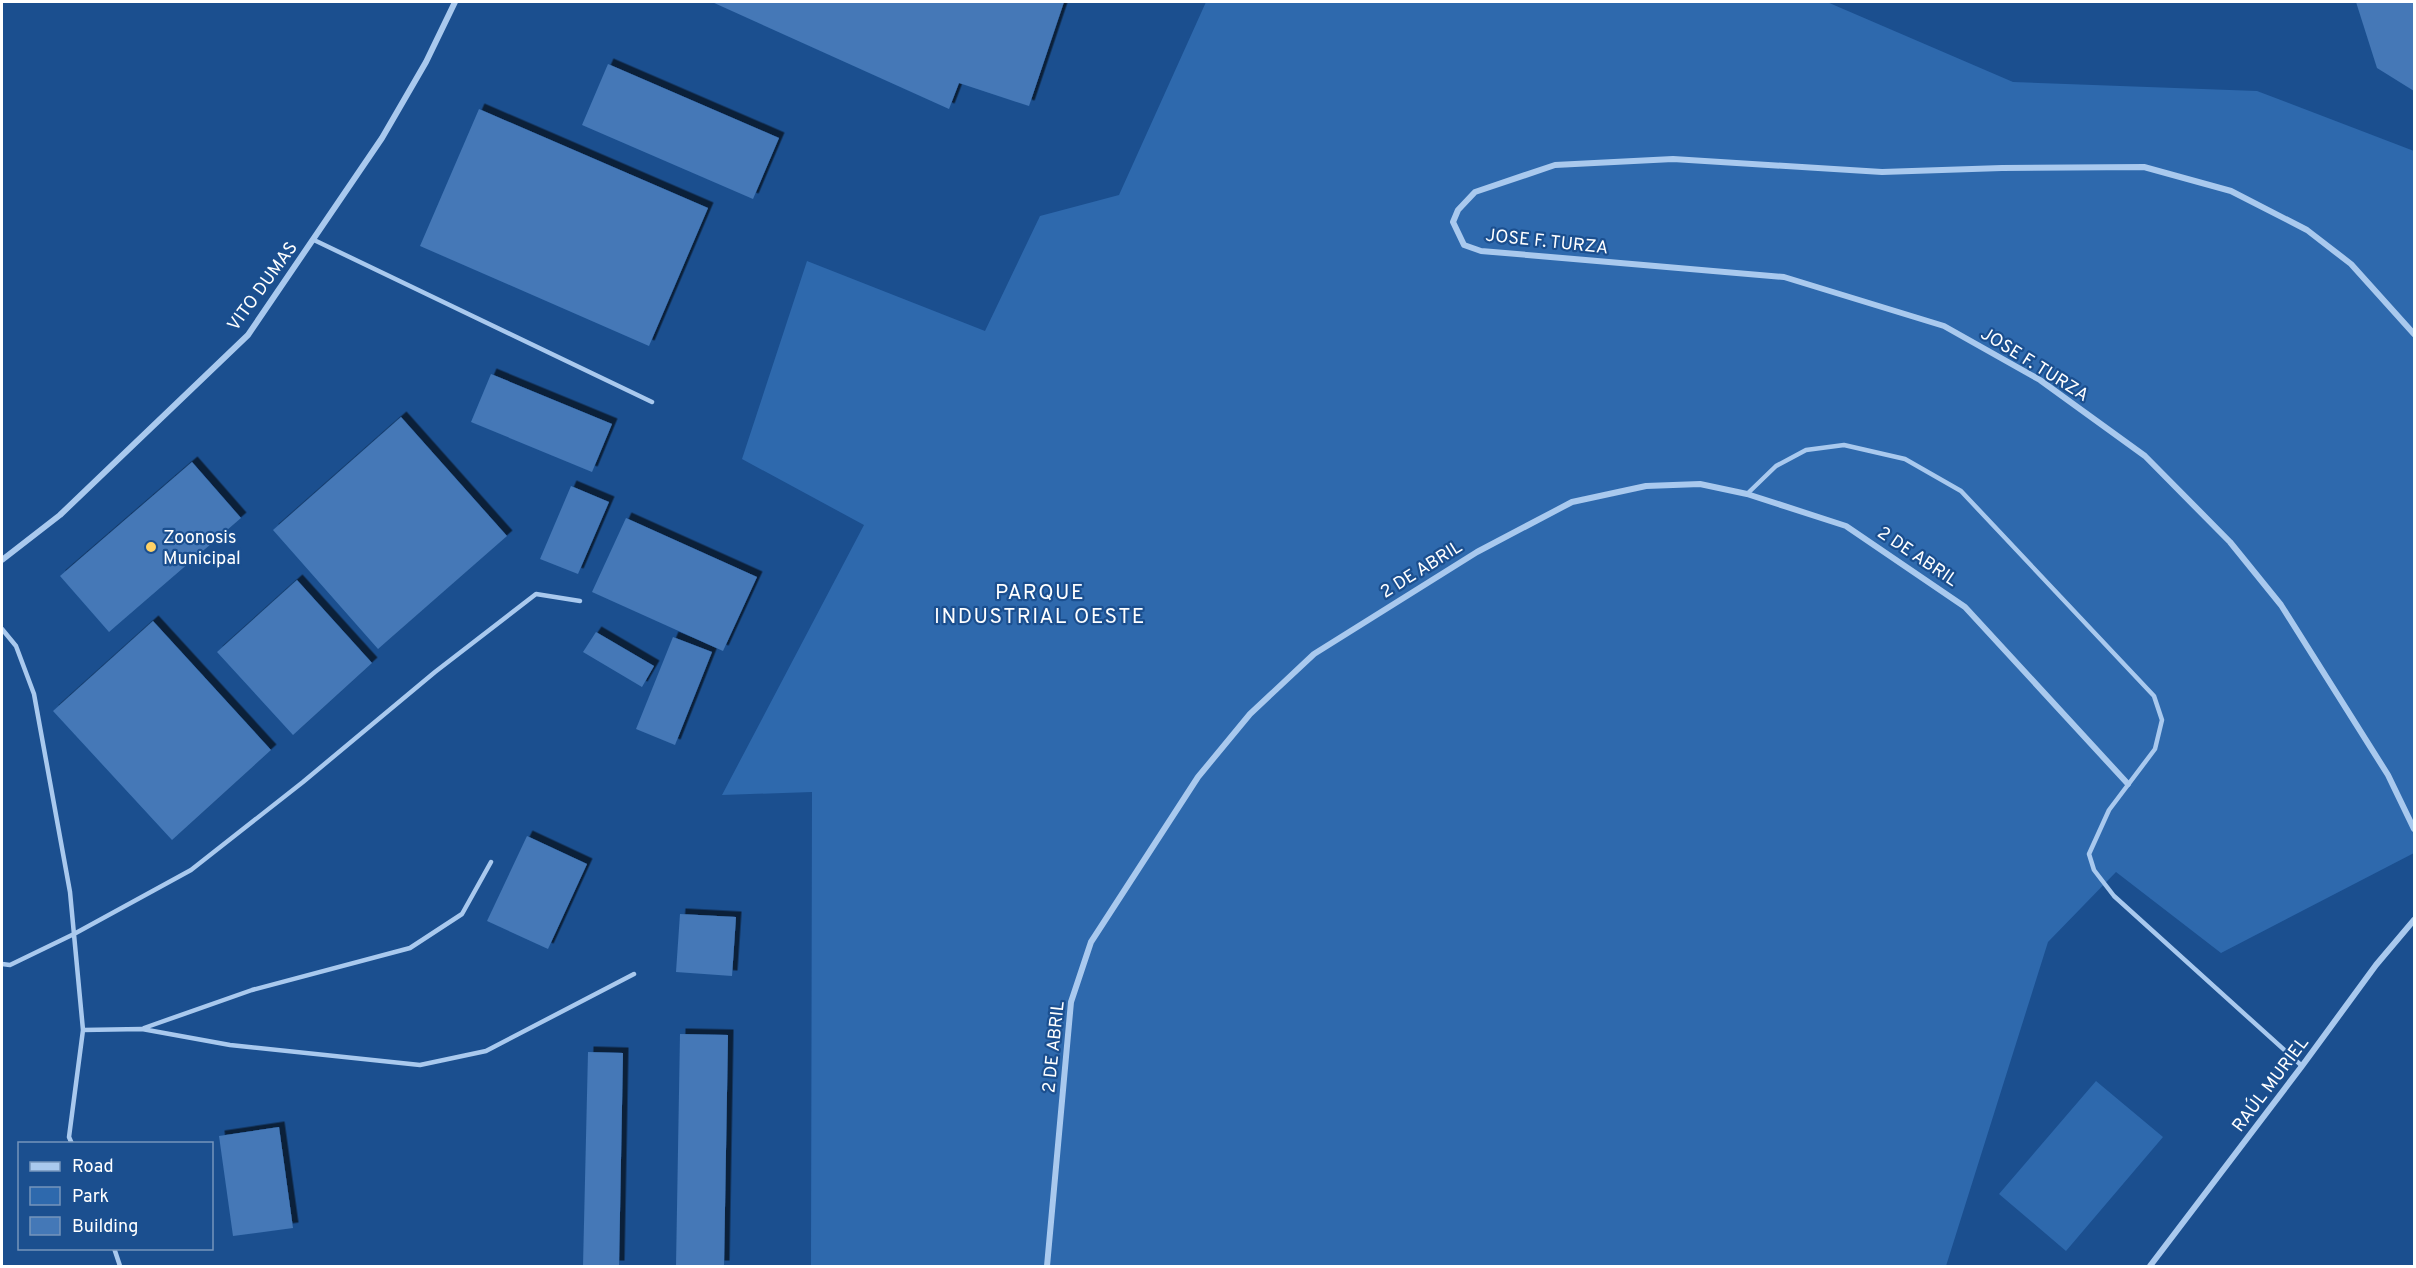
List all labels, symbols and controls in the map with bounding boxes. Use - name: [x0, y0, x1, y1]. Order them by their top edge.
- street label: JOSE F. TURZA: [1484, 225, 1609, 260]
- street label: VITO DUMAS: [223, 238, 303, 336]
- street label: JOSE F. TURZA: [1976, 323, 2093, 408]
- street label: 2 DE ABRIL: [1872, 522, 1962, 593]
- place label: Zoonosis Municipal: [163, 527, 241, 571]
- street label: 2 DE ABRIL: [1377, 536, 1467, 605]
- marker: Zoonosis Municipal: [144, 540, 158, 554]
- district label: PARQUE INDUSTRIAL OESTE: [934, 580, 1146, 631]
- street label: 2 DE ABRIL: [1038, 1000, 1071, 1094]
- street label: RAÚL MURIEL: [2226, 1031, 2315, 1137]
- legend: [18, 1142, 213, 1250]
- text: Road: [72, 1156, 114, 1179]
- text: Park: [72, 1186, 109, 1209]
- text: Building: [72, 1216, 138, 1239]

